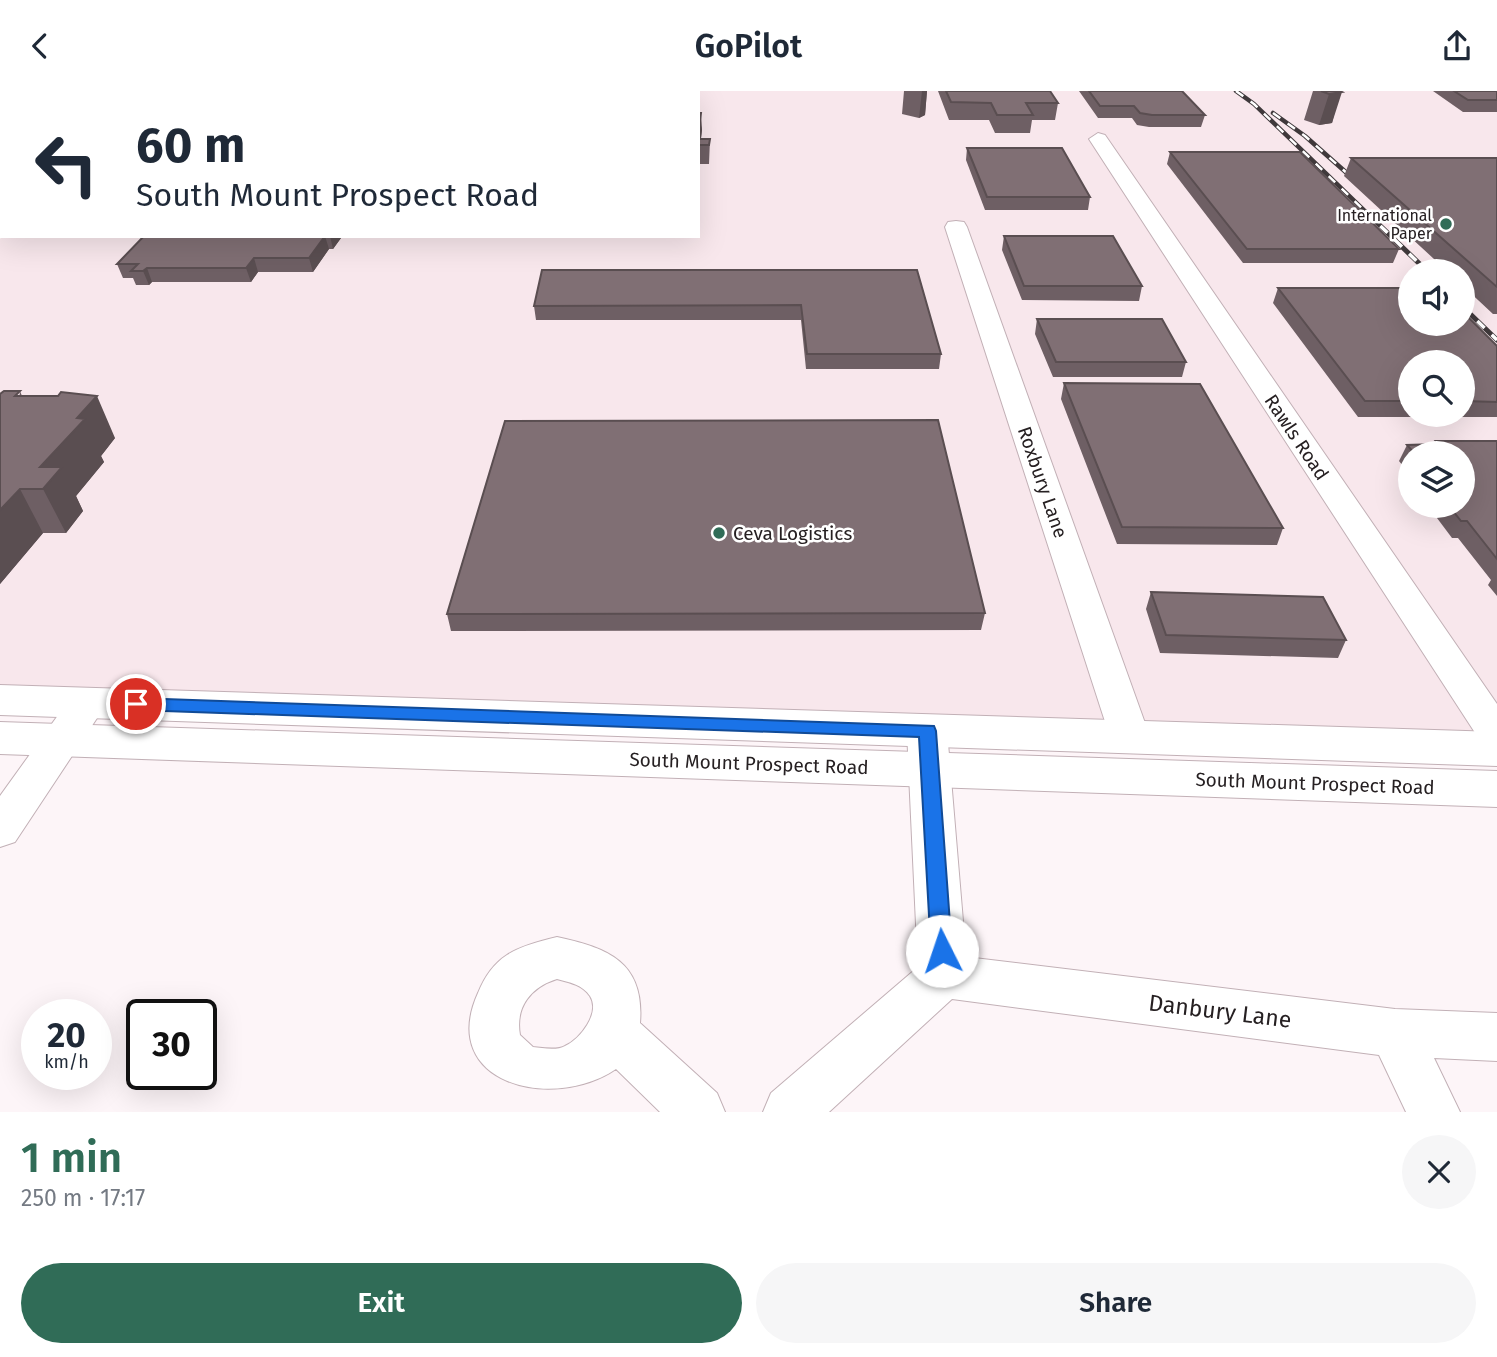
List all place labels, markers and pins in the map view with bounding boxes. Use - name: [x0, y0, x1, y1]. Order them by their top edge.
- place label: International Paper: [1337, 206, 1433, 243]
- marker: International Paper: [1438, 216, 1454, 232]
- place label: Ceva Logistics: [733, 522, 852, 545]
- marker: Ceva Logistics: [711, 525, 727, 541]
- pin: [106, 674, 166, 734]

